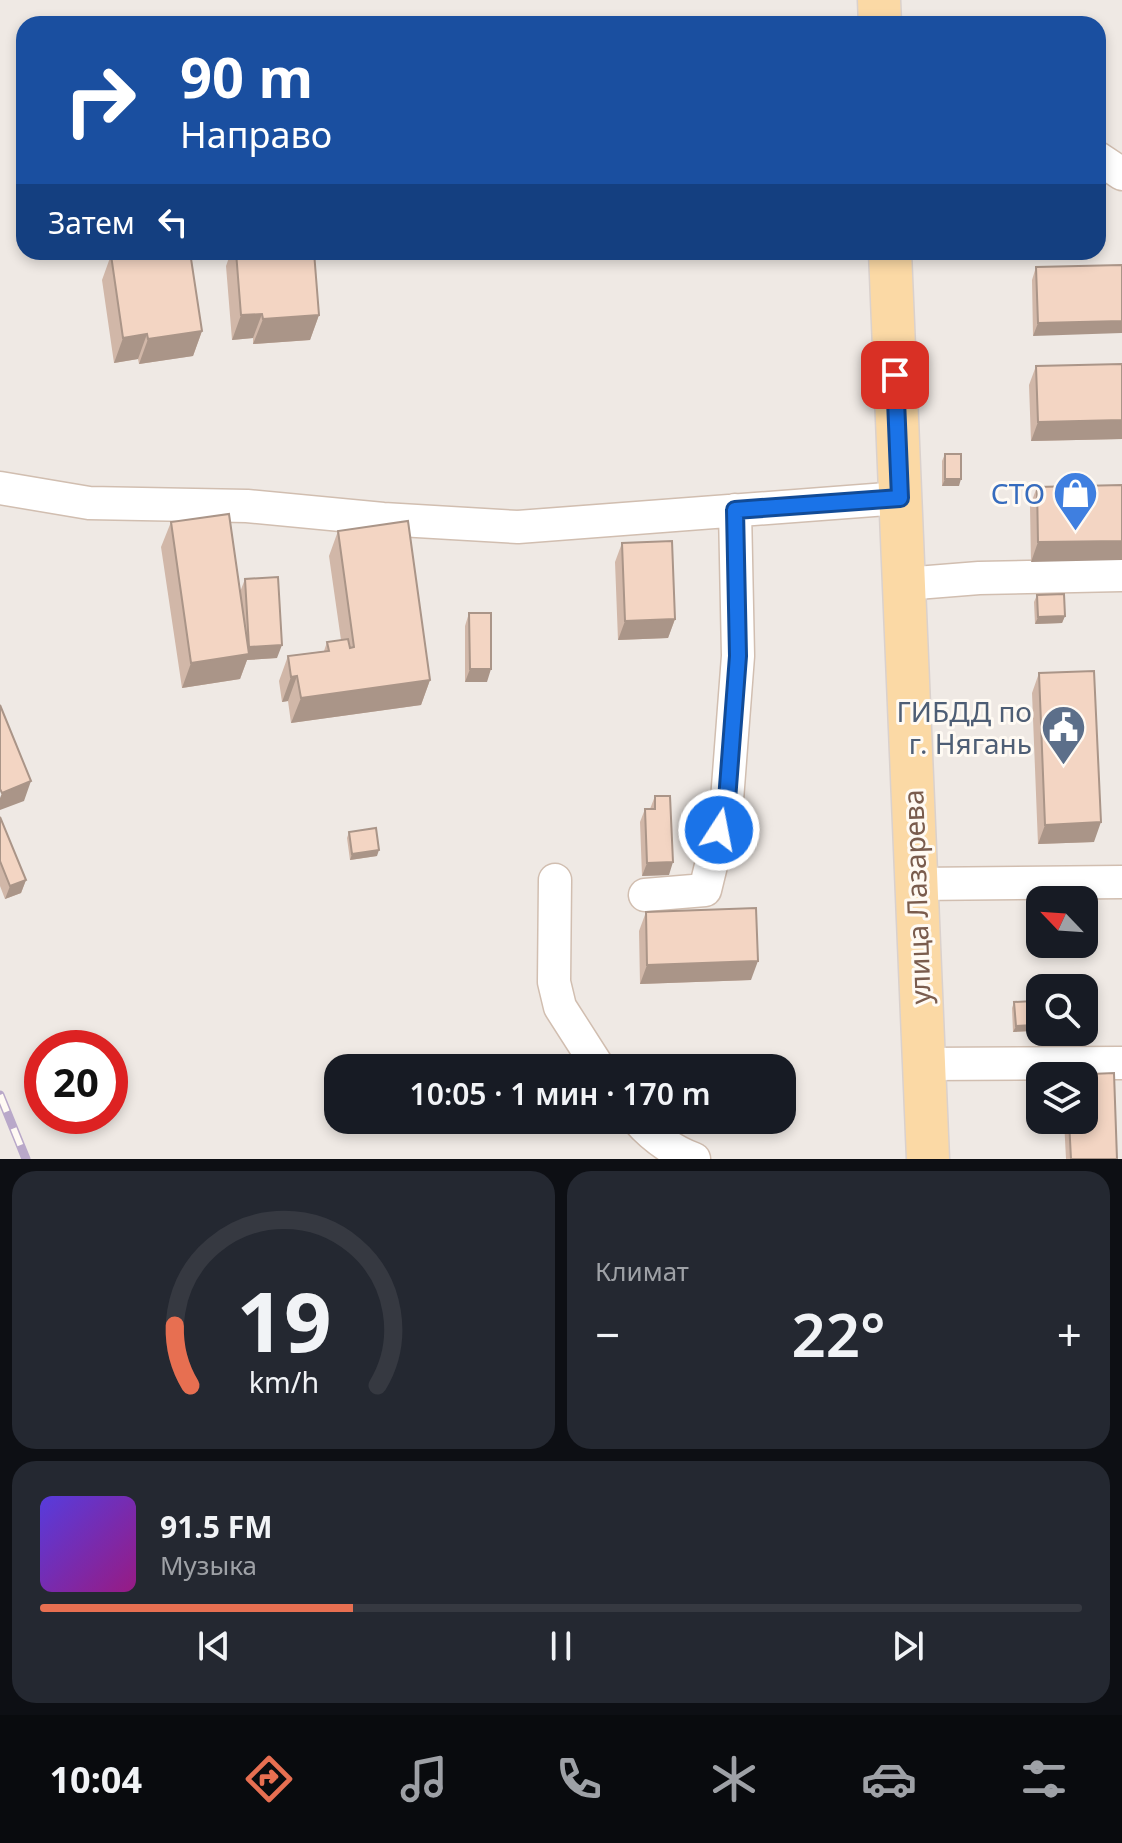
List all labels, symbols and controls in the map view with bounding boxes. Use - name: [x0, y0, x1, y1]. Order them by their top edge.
- text: 90 m: [180, 38, 313, 114]
- icon: right: [48, 48, 152, 152]
- text: Направо: [180, 110, 332, 159]
- icon: left: [151, 200, 195, 244]
- text: Затем: [48, 202, 135, 243]
- pin: [861, 341, 929, 409]
- icon: arrive: [873, 353, 917, 397]
- shop icon: СТО: [1052, 470, 1100, 533]
- place label: СТО: [991, 474, 1045, 512]
- place label: ГИБДД по г. Нягань: [897, 692, 1032, 762]
- public building icon: ГИБДД по г. Нягань: [1039, 704, 1087, 767]
- position arrow: [677, 788, 761, 872]
- street label: улица Лазарева: [893, 789, 939, 1005]
- north arrow: [1026, 886, 1098, 958]
- map controls: [1026, 886, 1098, 1134]
- button: search: [1026, 974, 1098, 1046]
- speed limit sign: 20: [24, 1030, 128, 1134]
- button: layers: [1026, 1062, 1098, 1134]
- text: 10:05 · 1 мин · 170 m: [410, 1073, 710, 1114]
- text: Климат: [595, 1253, 689, 1289]
- text: 19: [236, 1263, 331, 1376]
- text: 22°: [791, 1293, 886, 1375]
- text: −: [595, 1304, 620, 1364]
- text: +: [1057, 1304, 1082, 1364]
- text: km/h: [248, 1362, 319, 1401]
- text: 91.5 FM: [160, 1506, 272, 1547]
- text: Музыка: [160, 1547, 257, 1583]
- icon: previous: [192, 1624, 236, 1668]
- icon: pause: [539, 1624, 583, 1668]
- icon: next: [886, 1624, 930, 1668]
- icon: directions: [241, 1751, 297, 1807]
- icon: music: [396, 1751, 452, 1807]
- icon: phone: [551, 1751, 607, 1807]
- icon: climate: [706, 1751, 762, 1807]
- icon: car: [861, 1751, 917, 1807]
- icon: filters: [1016, 1751, 1072, 1807]
- text: 10:04: [50, 1755, 142, 1804]

